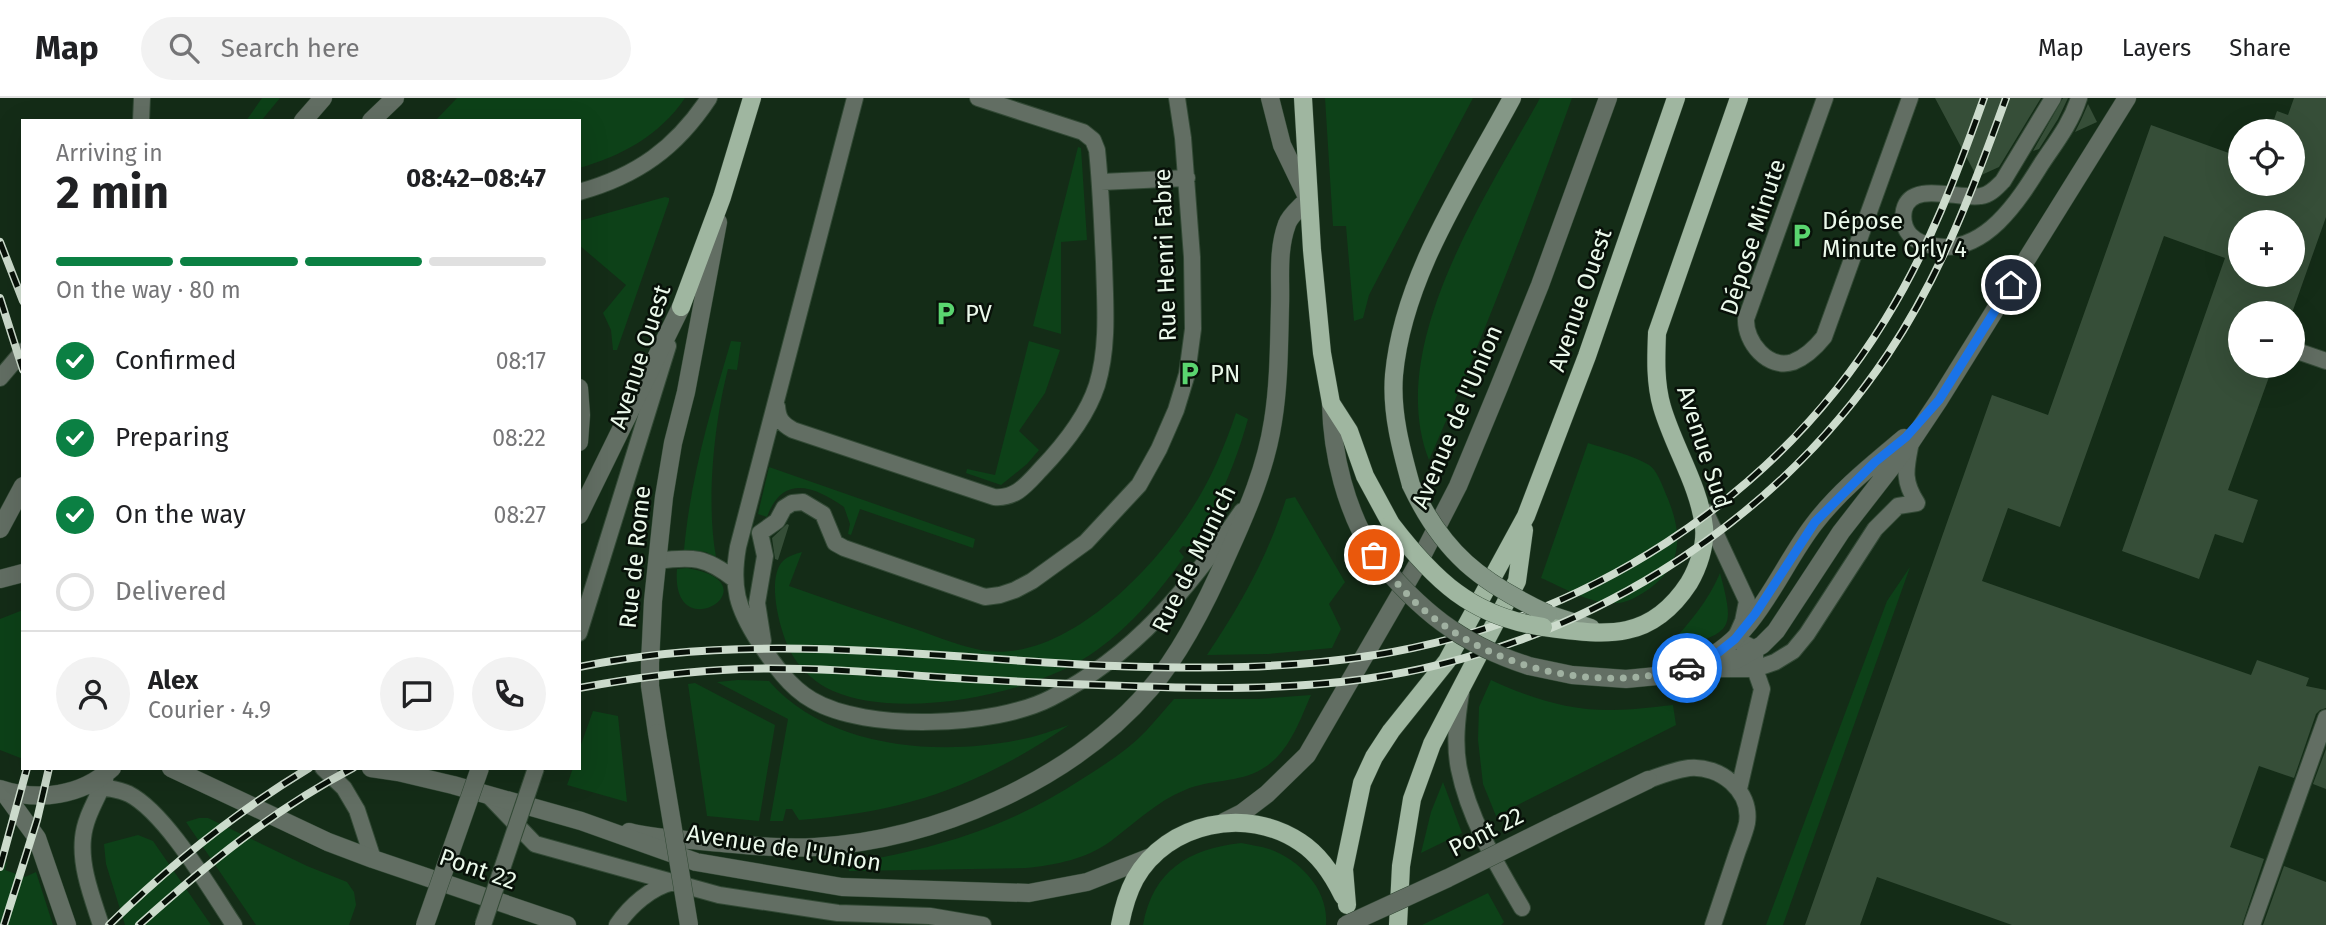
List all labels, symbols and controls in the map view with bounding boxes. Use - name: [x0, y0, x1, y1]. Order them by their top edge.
- search box: [141, 17, 631, 80]
- text: Map: [35, 28, 99, 68]
- icon: search: [165, 29, 203, 67]
- text: Search here: [221, 33, 360, 64]
- text: Map: [2038, 34, 2084, 62]
- text: Layers: [2122, 34, 2191, 62]
- text: Share: [2229, 34, 2291, 62]
- map controls: [2228, 119, 2305, 378]
- button: locate: [2228, 119, 2305, 196]
- text: Arriving in: [56, 139, 163, 167]
- street label: Dépose Minute: [1715, 155, 1791, 319]
- text: 08:42–08:47: [406, 163, 546, 194]
- text: 2 min: [56, 165, 169, 220]
- street label: Rue Henri Fabre: [1148, 168, 1182, 342]
- place label: Dépose Minute Orly 4: [1822, 207, 1967, 263]
- button: +: [2228, 210, 2305, 287]
- parking icon: Dépose Minute Orly 4: [1788, 221, 1816, 249]
- street label: Avenue Ouest: [1542, 224, 1618, 375]
- pin: [1981, 255, 2041, 315]
- icon: home: [1992, 266, 2030, 304]
- text: On the way · 80 m: [56, 276, 241, 304]
- street label: Avenue Ouest: [604, 281, 677, 432]
- parking icon: PV: [931, 300, 959, 328]
- place label: PV: [965, 300, 992, 328]
- button: −: [2228, 301, 2305, 378]
- street label: Avenue de l'Union: [1406, 321, 1508, 513]
- icon: check: [56, 342, 94, 380]
- text: Confirmed: [115, 345, 236, 376]
- text: 08:17: [496, 347, 546, 375]
- parking icon: PN: [1176, 360, 1204, 388]
- place label: PN: [1210, 360, 1240, 388]
- street label: Avenue Sud: [1671, 382, 1737, 512]
- icon: check: [56, 419, 94, 457]
- text: Preparing: [115, 422, 228, 453]
- text: 08:22: [492, 424, 546, 452]
- street label: Rue de Munich: [1146, 481, 1242, 637]
- street label: Rue de Rome: [614, 484, 656, 630]
- icon: check: [56, 496, 94, 534]
- text: On the way: [115, 499, 246, 530]
- text: 08:27: [494, 501, 546, 529]
- pin: [1344, 525, 1404, 585]
- icon: bag: [1355, 536, 1393, 574]
- text: Delivered: [115, 576, 227, 607]
- courier: [1652, 633, 1722, 703]
- icon: car: [1668, 649, 1706, 687]
- button: person: [56, 657, 130, 731]
- button: chat: [380, 657, 454, 731]
- button: phone: [472, 657, 546, 731]
- text: Alex: [148, 665, 198, 696]
- text: Courier · 4.9: [148, 696, 271, 724]
- street label: Pont 22: [1444, 801, 1528, 863]
- street label: Avenue de l'Union: [685, 819, 883, 877]
- street label: Pont 22: [436, 843, 520, 895]

